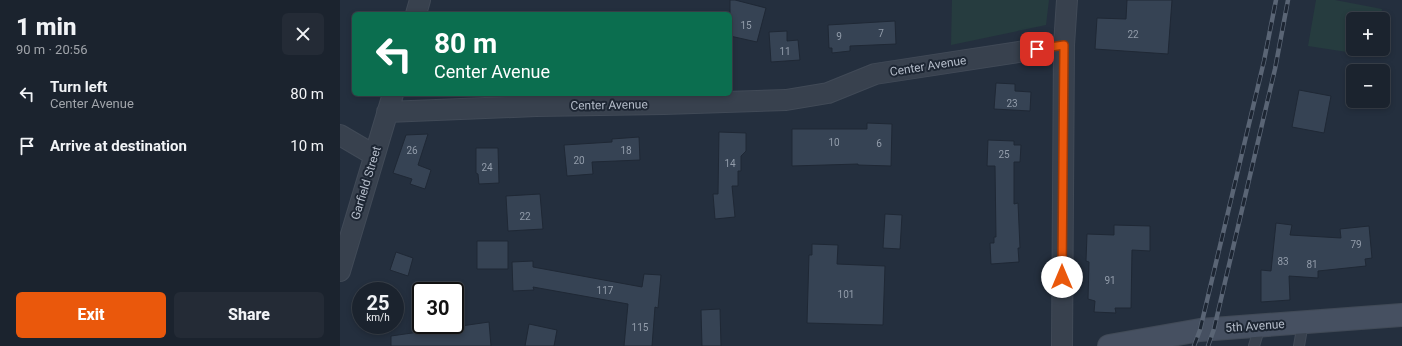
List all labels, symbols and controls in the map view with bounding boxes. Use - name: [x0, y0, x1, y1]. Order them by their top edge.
- map controls: [1346, 12, 1390, 108]
- button: +: [1346, 12, 1390, 56]
- text: 1 min: [16, 13, 77, 41]
- button: close: [282, 13, 324, 55]
- house number: 15: [740, 20, 752, 31]
- text: 80 m: [434, 27, 497, 60]
- icon: left: [368, 28, 420, 80]
- house number: 7: [878, 28, 884, 39]
- house number: 22: [1127, 29, 1139, 40]
- house number: 9: [836, 31, 842, 42]
- pin: [1020, 32, 1054, 66]
- icon: arrive: [1026, 38, 1048, 60]
- text: 90 m · 20:56: [16, 42, 87, 57]
- house number: 11: [779, 46, 791, 57]
- street label: Center Avenue: [889, 53, 967, 79]
- text: Center Avenue: [434, 61, 550, 82]
- button: −: [1346, 64, 1390, 108]
- text: Turn left: [50, 78, 107, 96]
- icon: left: [16, 83, 38, 105]
- text: 80 m: [290, 85, 324, 103]
- text: Center Avenue: [50, 96, 134, 111]
- street label: Center Avenue: [570, 97, 648, 113]
- house number: 23: [1006, 98, 1018, 109]
- icon: arrive: [16, 135, 38, 157]
- text: Arrive at destination: [50, 137, 187, 155]
- text: 10 m: [290, 137, 324, 155]
- house number: 10: [828, 137, 840, 148]
- house number: 6: [876, 138, 882, 149]
- street label: Garfield Street: [348, 144, 384, 221]
- house number: 26: [406, 145, 418, 156]
- house number: 18: [620, 145, 632, 156]
- house number: 25: [998, 149, 1010, 160]
- house number: 20: [573, 155, 585, 166]
- house number: 14: [724, 158, 736, 169]
- house number: 24: [481, 162, 493, 173]
- house number: 22: [519, 211, 531, 222]
- house number: 79: [1350, 239, 1362, 250]
- position arrow: [1041, 256, 1083, 298]
- house number: 83: [1277, 256, 1289, 267]
- house number: 81: [1306, 259, 1318, 270]
- house number: 91: [1104, 275, 1116, 286]
- speed limit sign: 30: [412, 282, 464, 334]
- house number: 117: [597, 285, 614, 296]
- house number: 101: [838, 289, 854, 300]
- text: 25: [367, 291, 389, 315]
- button: Exit: [16, 292, 166, 338]
- button: Share: [174, 292, 324, 338]
- text: km/h: [366, 312, 390, 323]
- street label: 5th Avenue: [1225, 317, 1285, 335]
- house number: 115: [632, 322, 649, 333]

